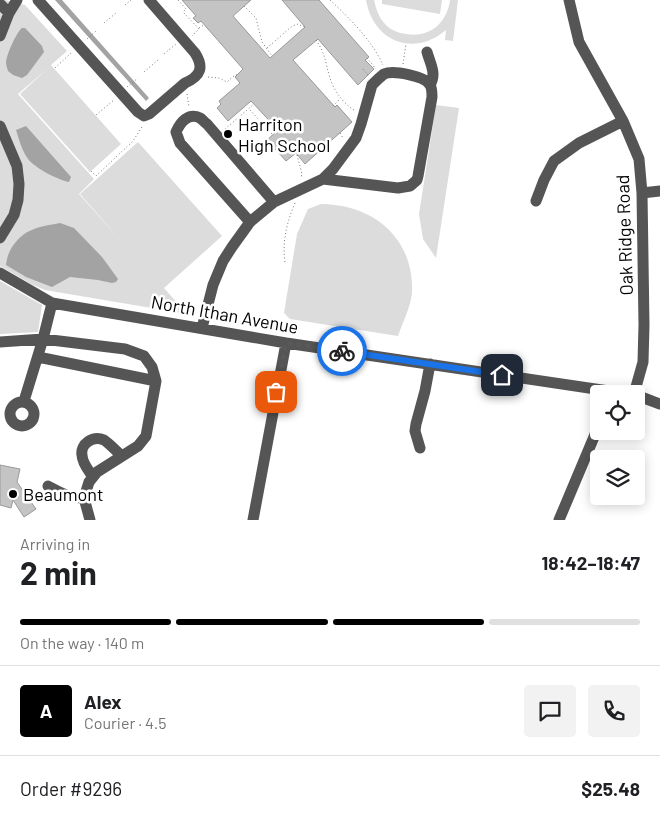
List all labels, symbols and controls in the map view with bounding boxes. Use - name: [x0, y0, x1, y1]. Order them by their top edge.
- place label: Harriton High School: [238, 113, 331, 156]
- marker: Harriton High School: [222, 128, 234, 140]
- street label: Oak Ridge Road: [611, 174, 637, 296]
- street label: North Ithan Avenue: [150, 290, 300, 338]
- courier: [317, 326, 367, 376]
- icon: bike: [328, 337, 356, 365]
- pin: [481, 354, 523, 396]
- icon: home: [488, 361, 516, 389]
- pin: [255, 371, 297, 413]
- icon: bag: [262, 378, 290, 406]
- map controls: [590, 385, 645, 505]
- button: locate: [590, 385, 645, 440]
- button: layers: [590, 450, 645, 505]
- place label: Beaumont: [23, 483, 103, 505]
- marker: Beaumont: [7, 488, 19, 500]
- text: Arriving in: [20, 534, 90, 553]
- text: 18:42–18:47: [541, 551, 640, 574]
- text: 2 min: [20, 553, 97, 591]
- text: On the way · 140 m: [20, 633, 144, 652]
- button: chat: [524, 685, 576, 737]
- button: phone: [588, 685, 640, 737]
- text: Alex: [84, 690, 122, 713]
- text: A: [40, 699, 52, 722]
- text: Courier · 4.5: [84, 713, 167, 732]
- text: Order #9296: [20, 777, 122, 800]
- text: $25.48: [581, 777, 640, 800]

